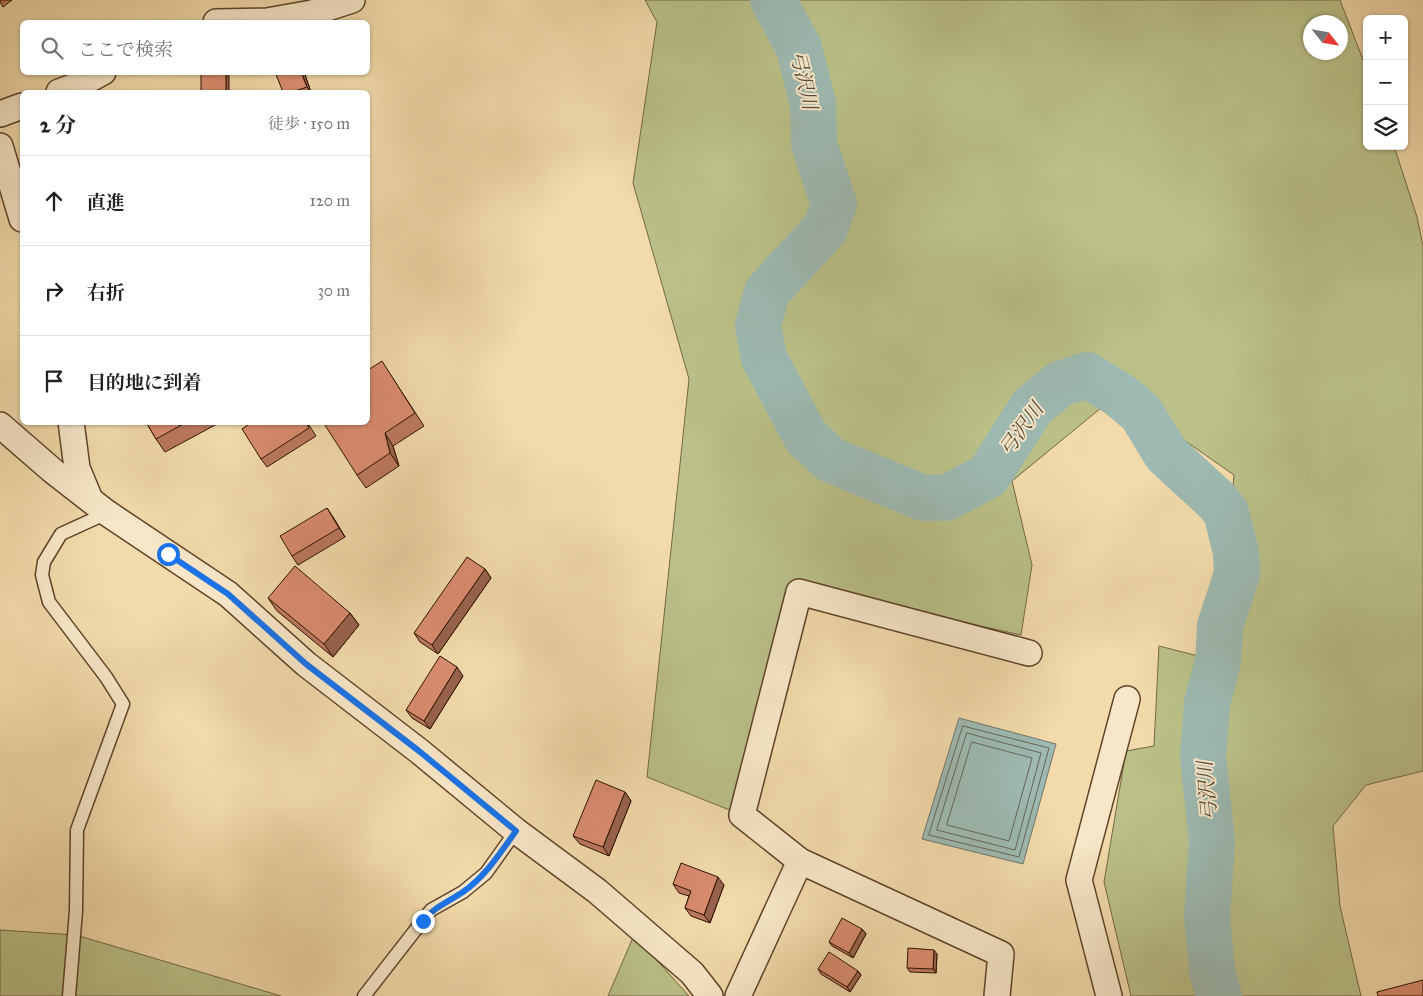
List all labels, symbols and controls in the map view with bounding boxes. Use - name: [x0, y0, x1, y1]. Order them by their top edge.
- north arrow: [1303, 15, 1348, 60]
- map controls: [1363, 15, 1408, 150]
- button: +: [1363, 15, 1408, 60]
- search box: [20, 20, 370, 75]
- icon: search: [38, 34, 66, 62]
- text: ここで検索: [78, 38, 173, 61]
- water label: 弓沢川: [786, 48, 823, 114]
- button: −: [1363, 60, 1408, 105]
- button: layers: [1363, 105, 1408, 150]
- text: 2 分: [40, 112, 76, 138]
- text: 徒歩 · 150 m: [268, 114, 350, 133]
- icon: ahead: [40, 187, 68, 215]
- text: 直進: [87, 191, 125, 214]
- text: 120 m: [310, 191, 350, 210]
- icon: right: [40, 277, 68, 305]
- text: 右折: [87, 281, 125, 304]
- text: 30 m: [317, 281, 350, 300]
- icon: arrive: [40, 367, 68, 395]
- text: 目的地に到着: [87, 371, 201, 394]
- water label: 弓沢川: [994, 396, 1050, 460]
- route start: [157, 543, 180, 566]
- water label: 弓沢川: [1192, 758, 1222, 822]
- route end: [412, 910, 435, 933]

